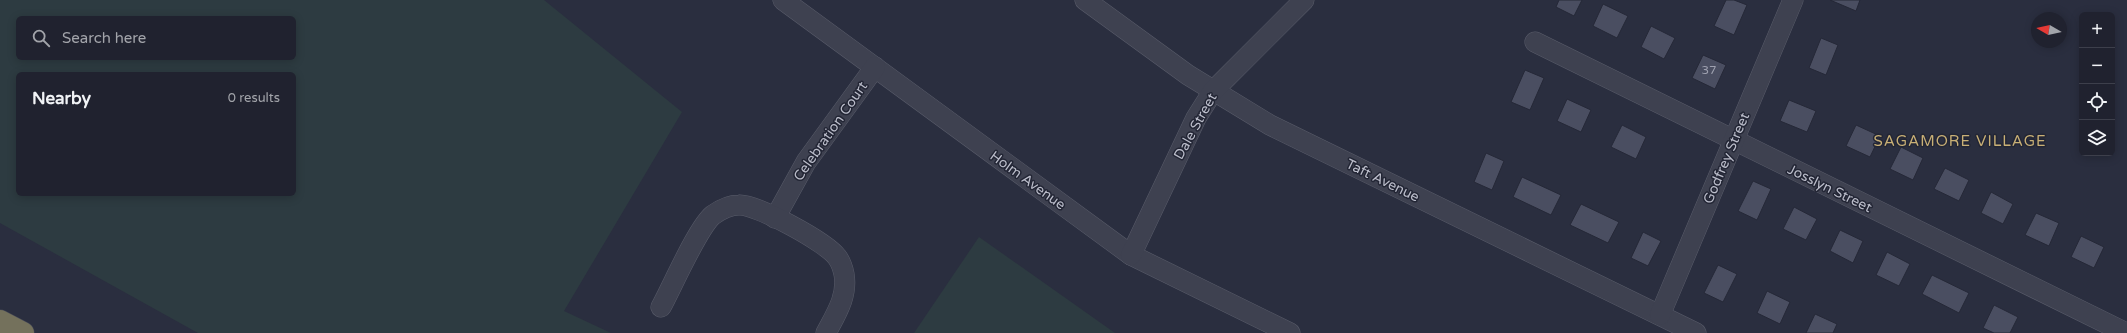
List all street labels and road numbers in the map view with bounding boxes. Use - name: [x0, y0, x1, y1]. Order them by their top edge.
- street label: Celebration Court: [790, 78, 871, 184]
- street label: Dale Street: [1170, 89, 1221, 162]
- street label: Godfrey Street: [1700, 109, 1754, 206]
- street label: Holm Avenue: [987, 147, 1069, 213]
- street label: Taft Avenue: [1343, 155, 1422, 206]
- street label: Josslyn Street: [1785, 161, 1875, 216]

